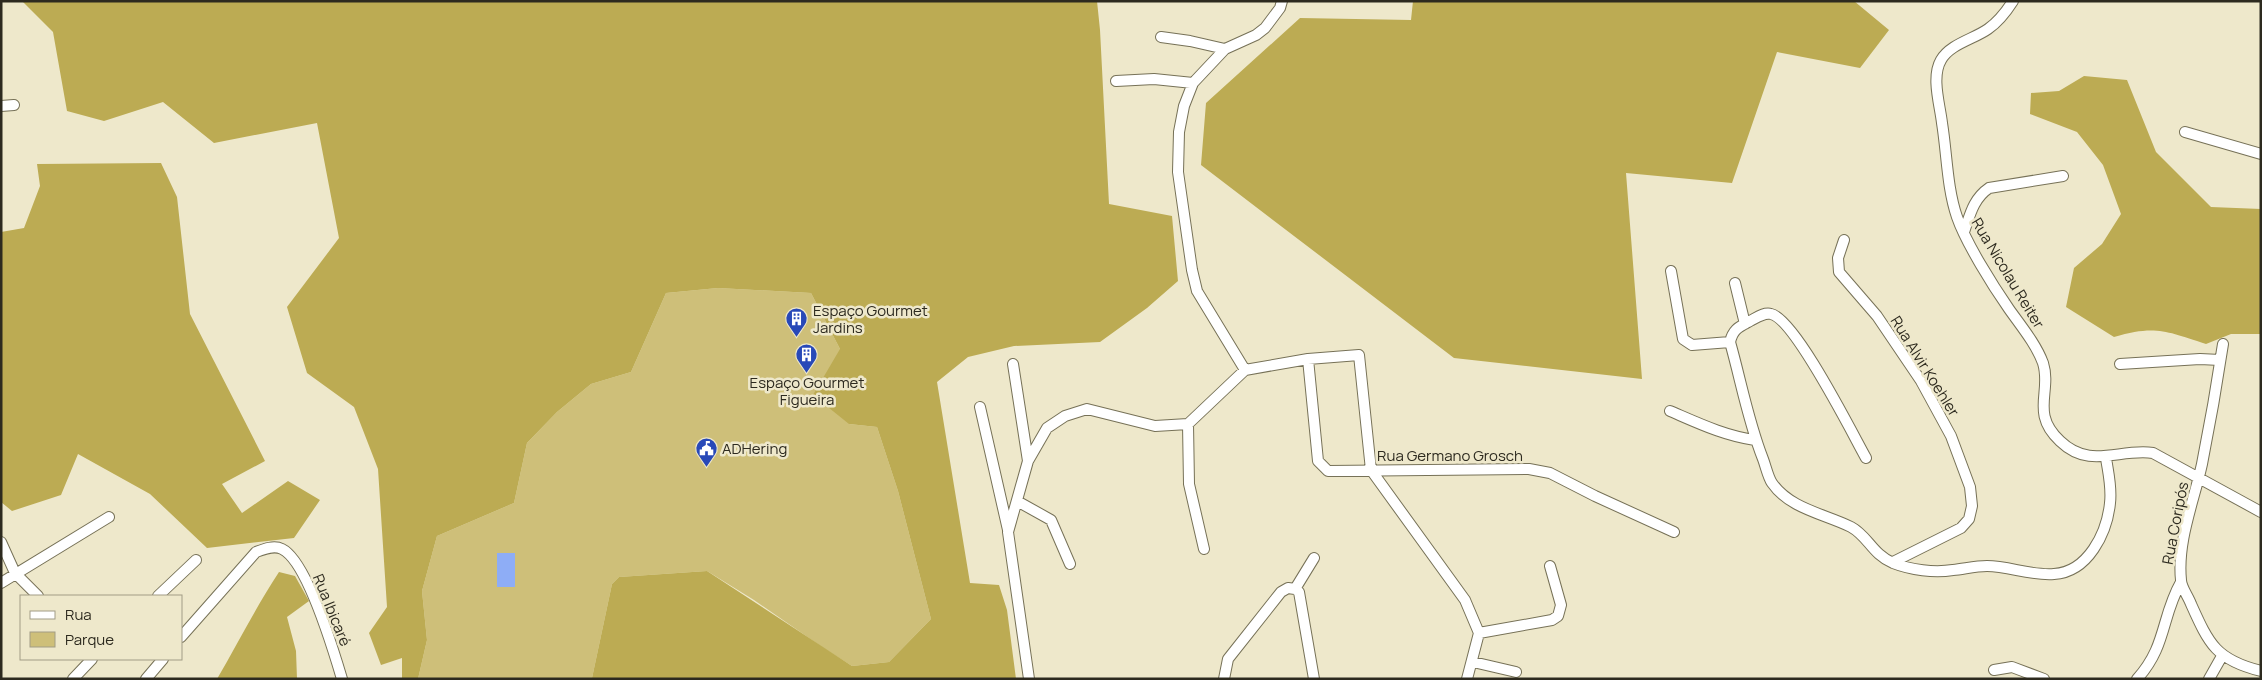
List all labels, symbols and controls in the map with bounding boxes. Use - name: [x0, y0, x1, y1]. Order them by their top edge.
- street label: Rua Nicolau Reiter: [1967, 214, 2050, 333]
- place label: Espaço Gourmet Jardins: [813, 300, 928, 338]
- building icon: Espaço Gourmet Jardins: [785, 307, 809, 338]
- street label: Rua Alvir Koehler: [1886, 312, 1965, 421]
- building icon: Espaço Gourmet Figueira: [795, 342, 819, 373]
- place label: Espaço Gourmet Figueira: [750, 372, 864, 410]
- public building icon: ADHering: [694, 436, 718, 467]
- place label: ADHering: [722, 438, 787, 459]
- street label: Rua Germano Grosch: [1377, 445, 1523, 466]
- street label: Rua Coripós: [2157, 480, 2193, 566]
- street label: Rua Ibicaré: [308, 571, 356, 650]
- legend: [20, 595, 182, 660]
- text: Rua: [65, 604, 92, 625]
- text: Parque: [65, 629, 114, 650]

